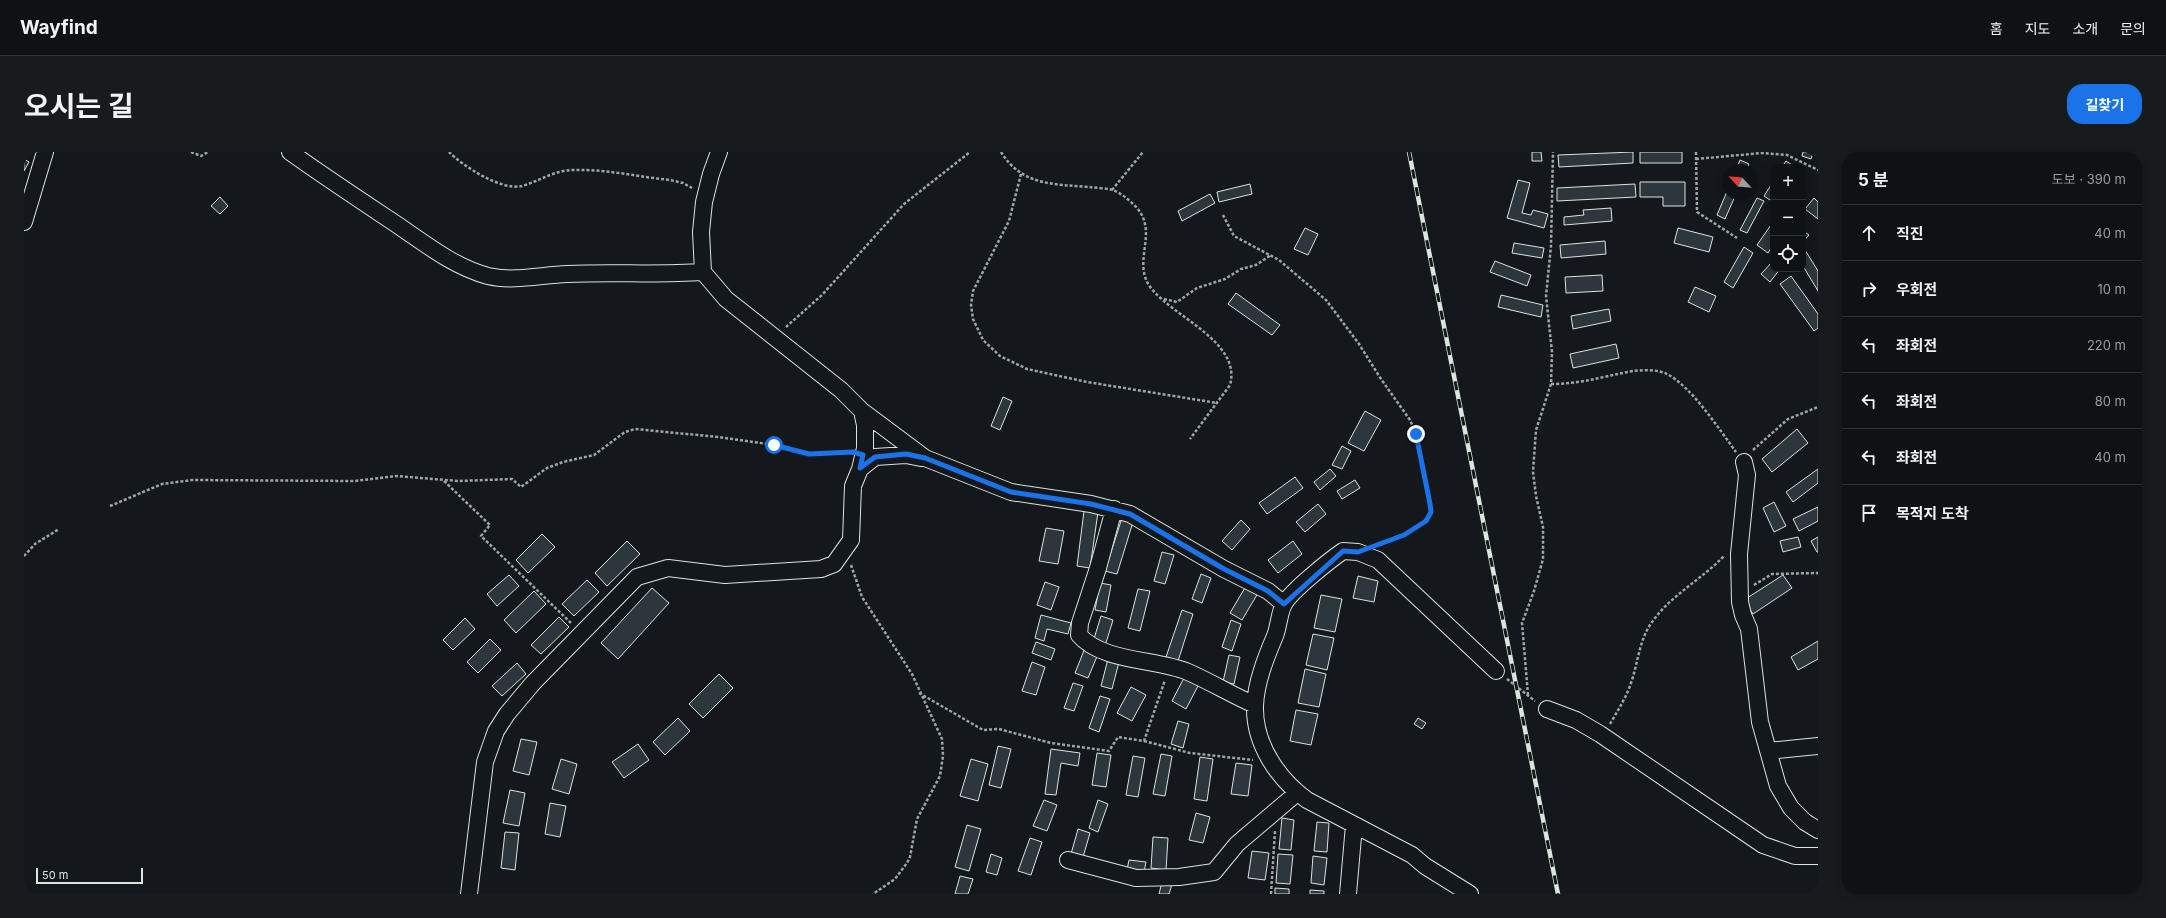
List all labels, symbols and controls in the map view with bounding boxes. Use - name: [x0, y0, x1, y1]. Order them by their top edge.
- text: Wayfind: [20, 16, 98, 39]
- text: 홈: [1990, 20, 2003, 37]
- text: 지도: [2025, 20, 2050, 37]
- text: 소개: [2072, 20, 2098, 37]
- text: 문의: [2120, 20, 2146, 37]
- button: 길찾기: [2067, 84, 2142, 124]
- text: 오시는 길: [24, 89, 134, 123]
- north arrow: [1722, 164, 1758, 200]
- map controls: [1770, 164, 1806, 272]
- button: +: [1770, 164, 1806, 200]
- text: 5 분: [1858, 170, 1889, 190]
- text: 도보 · 390 m: [2052, 171, 2126, 187]
- button: −: [1770, 200, 1806, 236]
- icon: ahead: [1858, 222, 1880, 244]
- text: 직진: [1896, 224, 1924, 243]
- text: 40 m: [2094, 225, 2126, 241]
- button: locate: [1770, 236, 1806, 272]
- icon: right: [1858, 278, 1880, 300]
- text: 우회전: [1896, 280, 1937, 299]
- text: 10 m: [2097, 281, 2126, 297]
- icon: left: [1858, 334, 1880, 356]
- text: 좌회전: [1896, 336, 1937, 355]
- text: 220 m: [2087, 337, 2126, 353]
- icon: left: [1858, 390, 1880, 412]
- text: 좌회전: [1896, 392, 1937, 411]
- text: 80 m: [2095, 393, 2126, 409]
- route end: [1407, 425, 1425, 443]
- route start: [765, 436, 783, 454]
- icon: left: [1858, 446, 1880, 468]
- text: 좌회전: [1896, 448, 1937, 467]
- text: 40 m: [2094, 449, 2126, 465]
- icon: arrive: [1858, 502, 1880, 524]
- text: 목적지 도착: [1896, 504, 1969, 523]
- scale bar: [36, 866, 143, 885]
- text: 50 m: [42, 868, 68, 882]

